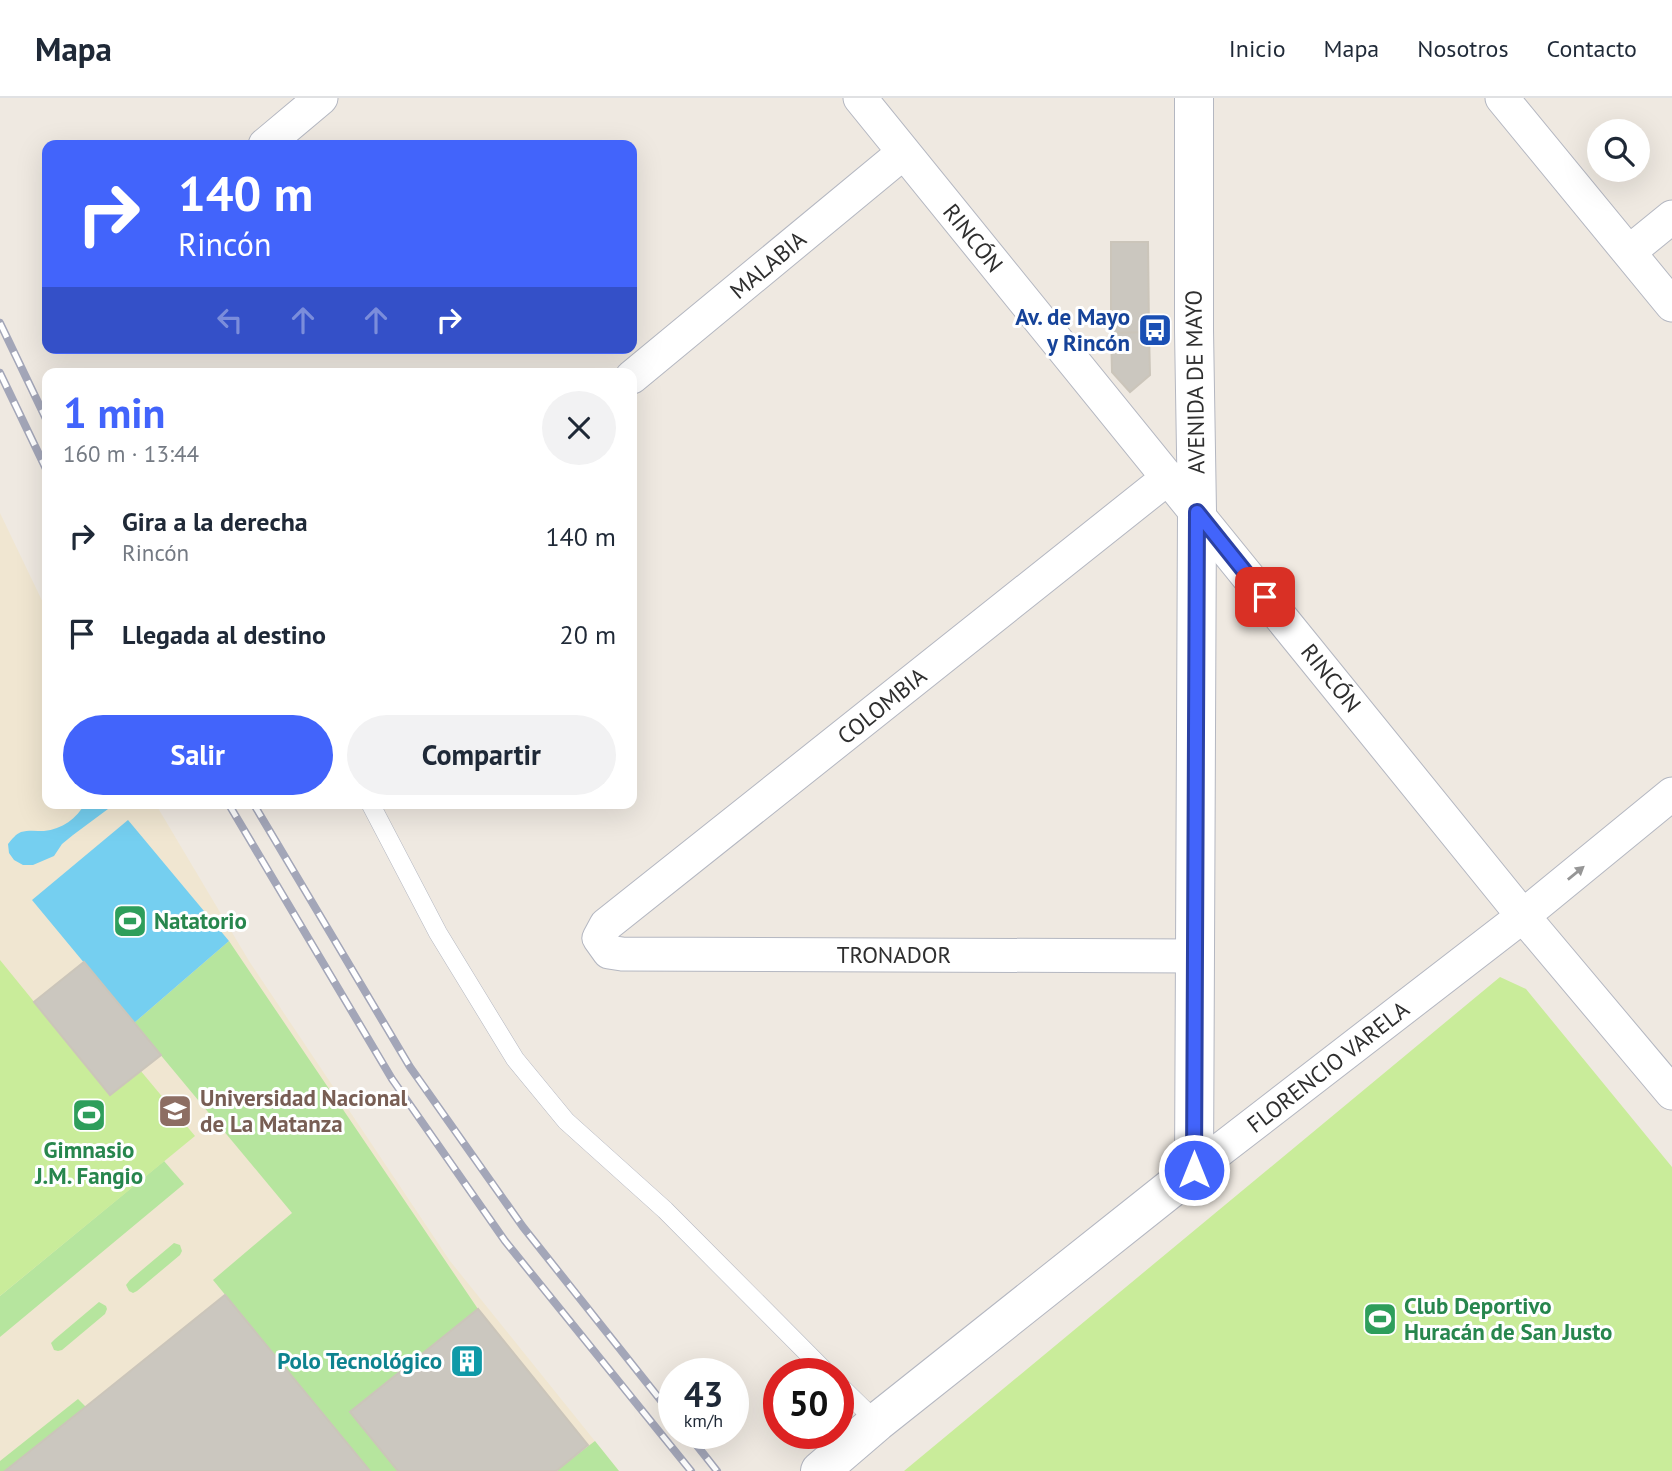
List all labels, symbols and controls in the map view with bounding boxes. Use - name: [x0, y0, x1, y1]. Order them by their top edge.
- text: Mapa: [35, 27, 112, 70]
- text: Inicio: [1229, 33, 1286, 64]
- text: Mapa: [1324, 33, 1379, 64]
- text: Nosotros: [1417, 33, 1509, 64]
- text: Contacto: [1547, 33, 1637, 64]
- map controls: [1587, 119, 1650, 182]
- button: search: [1587, 119, 1650, 182]
- text: 140 m: [178, 161, 313, 225]
- icon: right: [63, 168, 154, 259]
- street label: RINCÓN: [937, 198, 1010, 278]
- text: Rincón: [178, 223, 271, 265]
- street label: MALABIA: [724, 224, 812, 305]
- street label: AVENIDA DE MAYO: [1178, 290, 1211, 474]
- icon: left: [211, 301, 249, 339]
- icon: ahead: [284, 301, 322, 339]
- icon: ahead: [357, 301, 395, 339]
- icon: right: [430, 301, 468, 339]
- place label: Av. de Mayo y Rincón: [1015, 302, 1130, 357]
- bus stop icon: Av. de Mayo y Rincón: [1136, 311, 1174, 349]
- text: 1 min: [63, 385, 165, 440]
- button: close: [542, 391, 616, 465]
- text: 160 m · 13:44: [63, 439, 199, 468]
- text: Gira a la derecha: [122, 505, 308, 538]
- icon: right: [63, 517, 101, 555]
- text: 140 m: [545, 520, 616, 553]
- text: Rincón: [122, 538, 189, 567]
- pin: [1235, 567, 1295, 627]
- icon: arrive: [1246, 578, 1284, 616]
- icon: arrive: [63, 615, 101, 653]
- text: Llegada al destino: [122, 618, 326, 651]
- text: 20 m: [560, 618, 616, 651]
- street label: RINCÓN: [1295, 638, 1368, 718]
- street label: COLOMBIA: [831, 661, 932, 750]
- button: Salir: [63, 715, 333, 795]
- button: Compartir: [347, 715, 616, 795]
- one-way arrow: [1567, 866, 1584, 881]
- sports icon: Natatorio: [111, 902, 149, 940]
- place label: Natatorio: [154, 906, 247, 935]
- street label: TRONADOR: [837, 940, 951, 969]
- street label: FLORENCIO VARELA: [1241, 994, 1415, 1139]
- place label: Universidad Nacional de La Matanza: [200, 1083, 408, 1138]
- school or university icon: Universidad Nacional de La Matanza: [156, 1092, 194, 1130]
- sports icon: Gimnasio J.M. Fangio: [70, 1096, 108, 1134]
- position arrow: [1157, 1133, 1231, 1207]
- place label: Gimnasio J.M. Fangio: [34, 1135, 143, 1190]
- place label: Club Deportivo Huracán de San Justo: [1404, 1291, 1612, 1346]
- sports icon: Club Deportivo Huracán de San Justo: [1361, 1300, 1399, 1338]
- building icon: Polo Tecnológico: [448, 1342, 486, 1380]
- place label: Polo Tecnológico: [277, 1346, 442, 1375]
- speed limit sign: 50: [763, 1358, 854, 1449]
- text: 43: [684, 1371, 723, 1417]
- text: km/h: [684, 1409, 723, 1432]

